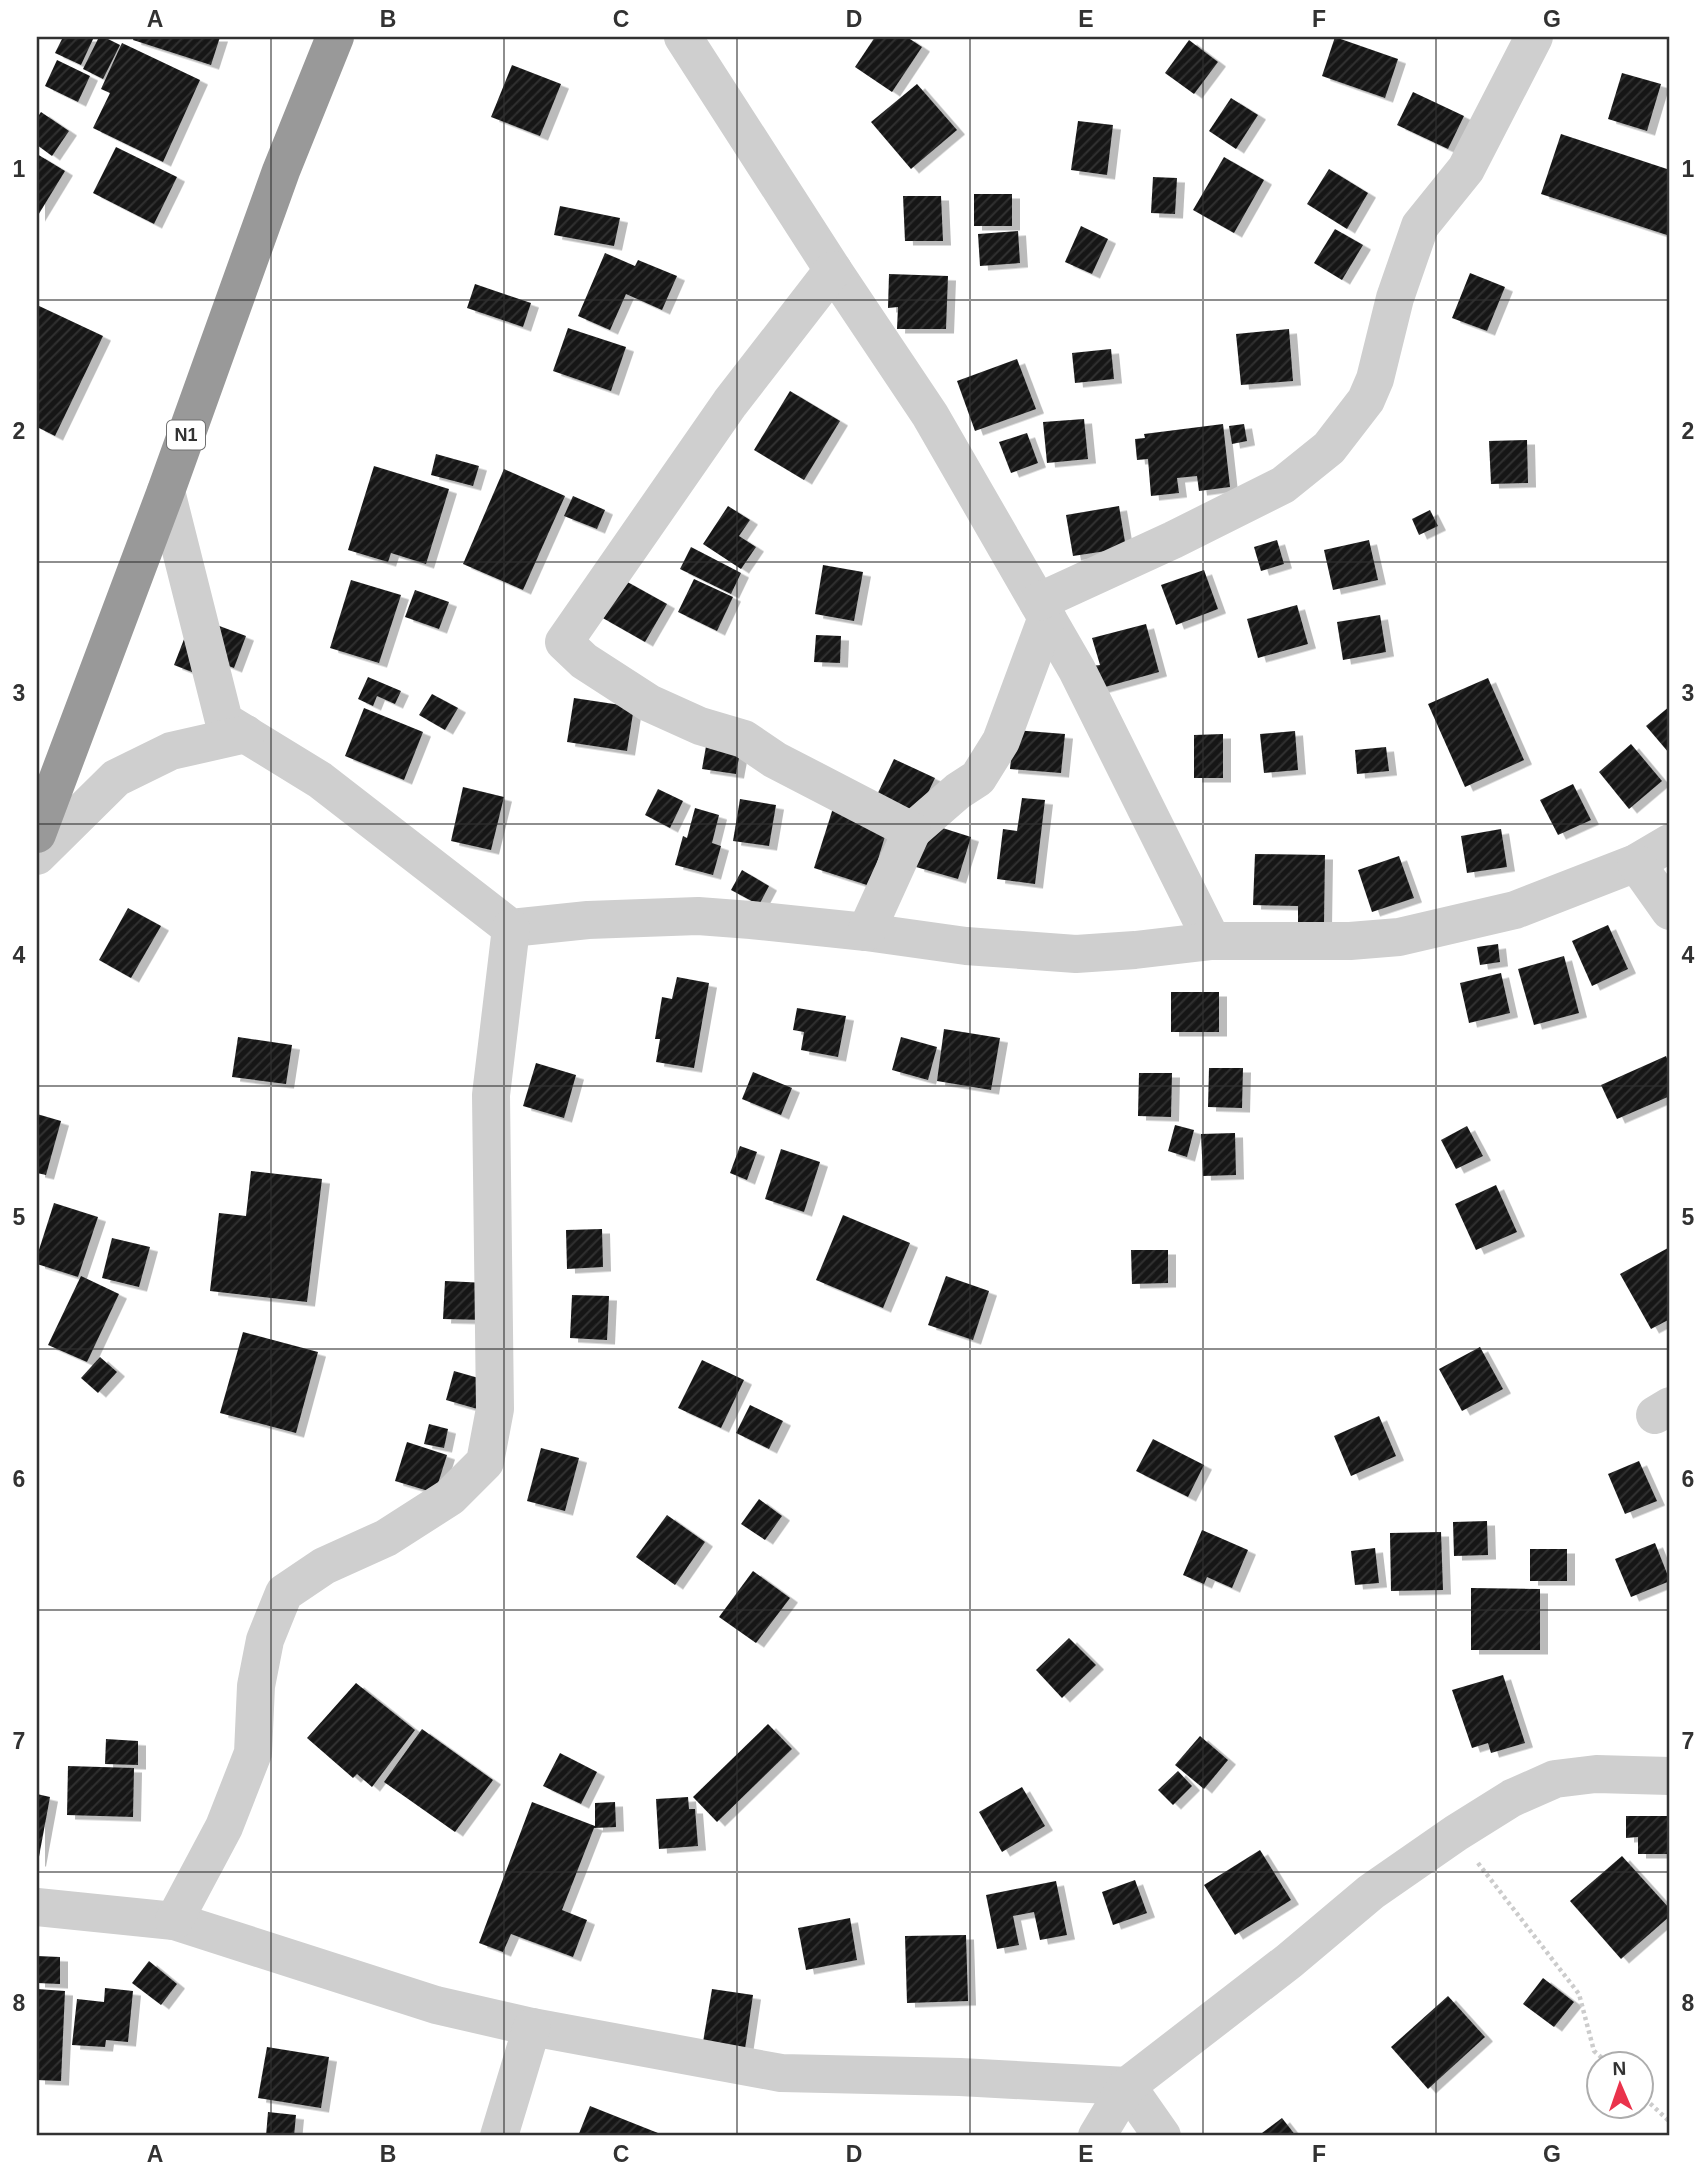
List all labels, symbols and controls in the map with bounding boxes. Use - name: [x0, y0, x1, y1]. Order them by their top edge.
- text: A: [147, 6, 163, 32]
- text: B: [380, 6, 396, 32]
- text: C: [613, 6, 629, 32]
- text: D: [846, 6, 862, 32]
- text: E: [1078, 6, 1094, 32]
- text: F: [1312, 6, 1326, 32]
- text: G: [1543, 6, 1561, 32]
- text: 1: [13, 156, 26, 182]
- text: 1: [1682, 156, 1695, 182]
- text: 2: [13, 418, 25, 444]
- text: 2: [1682, 418, 1694, 444]
- road number: N1: [167, 421, 205, 450]
- text: 3: [13, 680, 25, 706]
- text: 3: [1682, 680, 1694, 706]
- text: 4: [13, 942, 26, 968]
- text: 4: [1682, 942, 1695, 968]
- text: 5: [13, 1204, 26, 1230]
- text: 5: [1682, 1204, 1695, 1230]
- text: 6: [13, 1466, 25, 1492]
- text: 6: [1682, 1466, 1694, 1492]
- text: 7: [13, 1728, 25, 1754]
- text: 7: [1682, 1728, 1694, 1754]
- text: 8: [13, 1990, 26, 2016]
- text: 8: [1682, 1990, 1695, 2016]
- north arrow: [1584, 2050, 1654, 2120]
- text: N: [1612, 2058, 1627, 2079]
- text: A: [147, 2141, 163, 2167]
- text: B: [380, 2141, 396, 2167]
- text: C: [613, 2141, 629, 2167]
- text: D: [846, 2141, 862, 2167]
- text: E: [1078, 2141, 1094, 2167]
- text: F: [1312, 2141, 1326, 2167]
- text: G: [1543, 2141, 1561, 2167]

